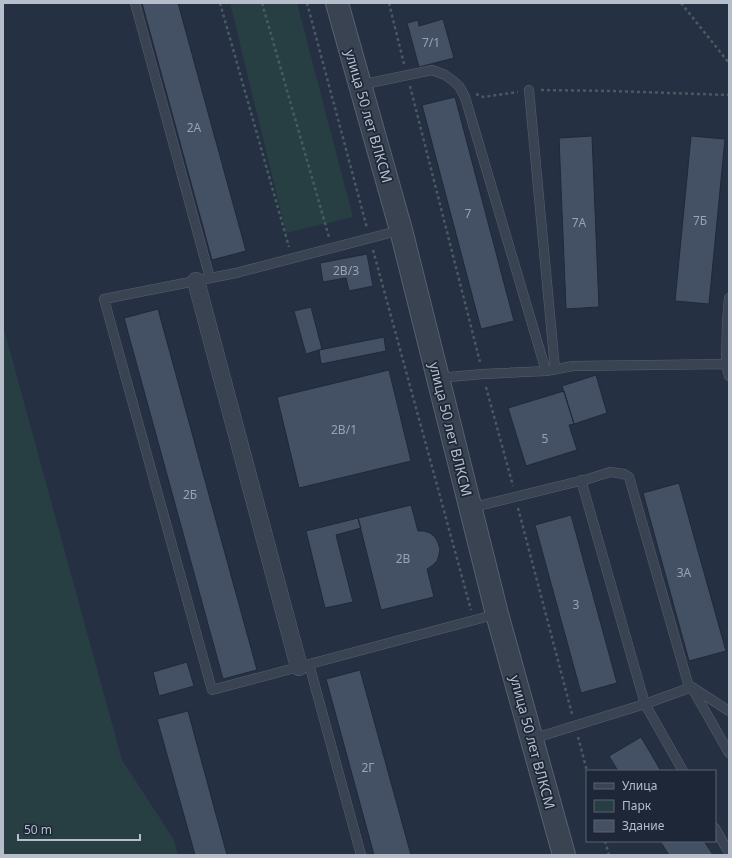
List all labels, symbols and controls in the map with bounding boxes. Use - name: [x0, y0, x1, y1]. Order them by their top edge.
- house number: 7/1: [422, 34, 440, 51]
- street label: улица 50 лет ВЛКСМ: [341, 47, 397, 185]
- house number: 2А: [187, 119, 202, 136]
- house number: 7: [465, 205, 472, 222]
- house number: 7Б: [693, 212, 707, 229]
- house number: 7А: [572, 214, 587, 231]
- house number: 2В/3: [333, 262, 359, 279]
- street label: улица 50 лет ВЛКСМ: [425, 360, 477, 498]
- house number: 2В/1: [331, 421, 357, 438]
- house number: 5: [542, 430, 549, 447]
- house number: 2Б: [183, 486, 197, 503]
- house number: 2В: [396, 550, 411, 567]
- house number: 3А: [677, 564, 692, 581]
- house number: 3: [573, 596, 580, 613]
- street label: улица 50 лет ВЛКСМ: [506, 673, 560, 811]
- house number: 2Г: [362, 759, 374, 776]
- legend: [586, 770, 716, 842]
- text: Улица: [622, 777, 657, 794]
- text: Парк: [622, 797, 652, 814]
- scale bar: [18, 816, 140, 842]
- text: Здание: [622, 817, 665, 834]
- text: 50 m: [24, 821, 52, 838]

